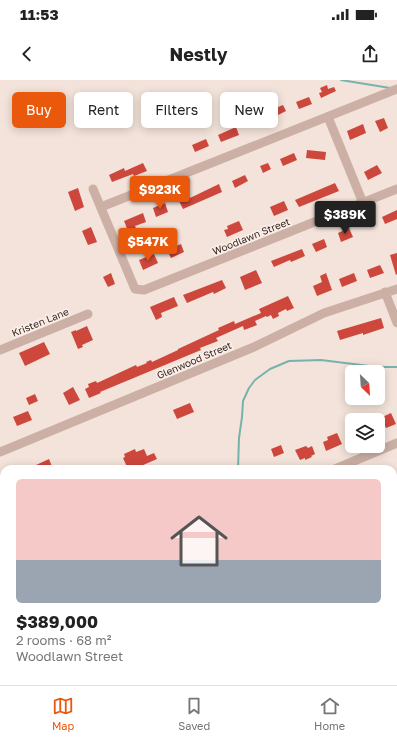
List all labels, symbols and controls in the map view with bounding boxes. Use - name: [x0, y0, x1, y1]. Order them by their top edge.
- text: 11:53: [20, 5, 59, 23]
- icon: back: [16, 43, 38, 65]
- text: Nestly: [170, 43, 227, 65]
- icon: share: [359, 43, 381, 65]
- chip: Buy: [12, 92, 66, 128]
- chip: Rent: [74, 92, 133, 128]
- chip: Filters: [141, 92, 212, 128]
- chip: New: [220, 92, 278, 128]
- pin: $923K: [132, 176, 188, 210]
- text: $923K: [139, 181, 181, 197]
- pin: $389K: [317, 201, 373, 235]
- text: $389K: [324, 206, 366, 222]
- street label: Woodlawn Street: [211, 215, 291, 257]
- pin: $547K: [120, 228, 176, 262]
- text: $547K: [127, 233, 169, 249]
- street label: Kristen Lane: [10, 305, 71, 339]
- street label: Glenwood Street: [155, 339, 233, 381]
- north arrow: [345, 365, 385, 405]
- map controls: [345, 365, 385, 453]
- button: layers: [345, 413, 385, 453]
- icon: home: [163, 505, 235, 577]
- text: $389,000: [16, 611, 98, 632]
- text: 2 rooms · 68 m²: [16, 632, 111, 648]
- text: Woodlawn Street: [16, 648, 123, 664]
- tab: Map: [52, 695, 74, 732]
- tab: Saved: [178, 695, 210, 732]
- tab: Home: [314, 695, 345, 732]

